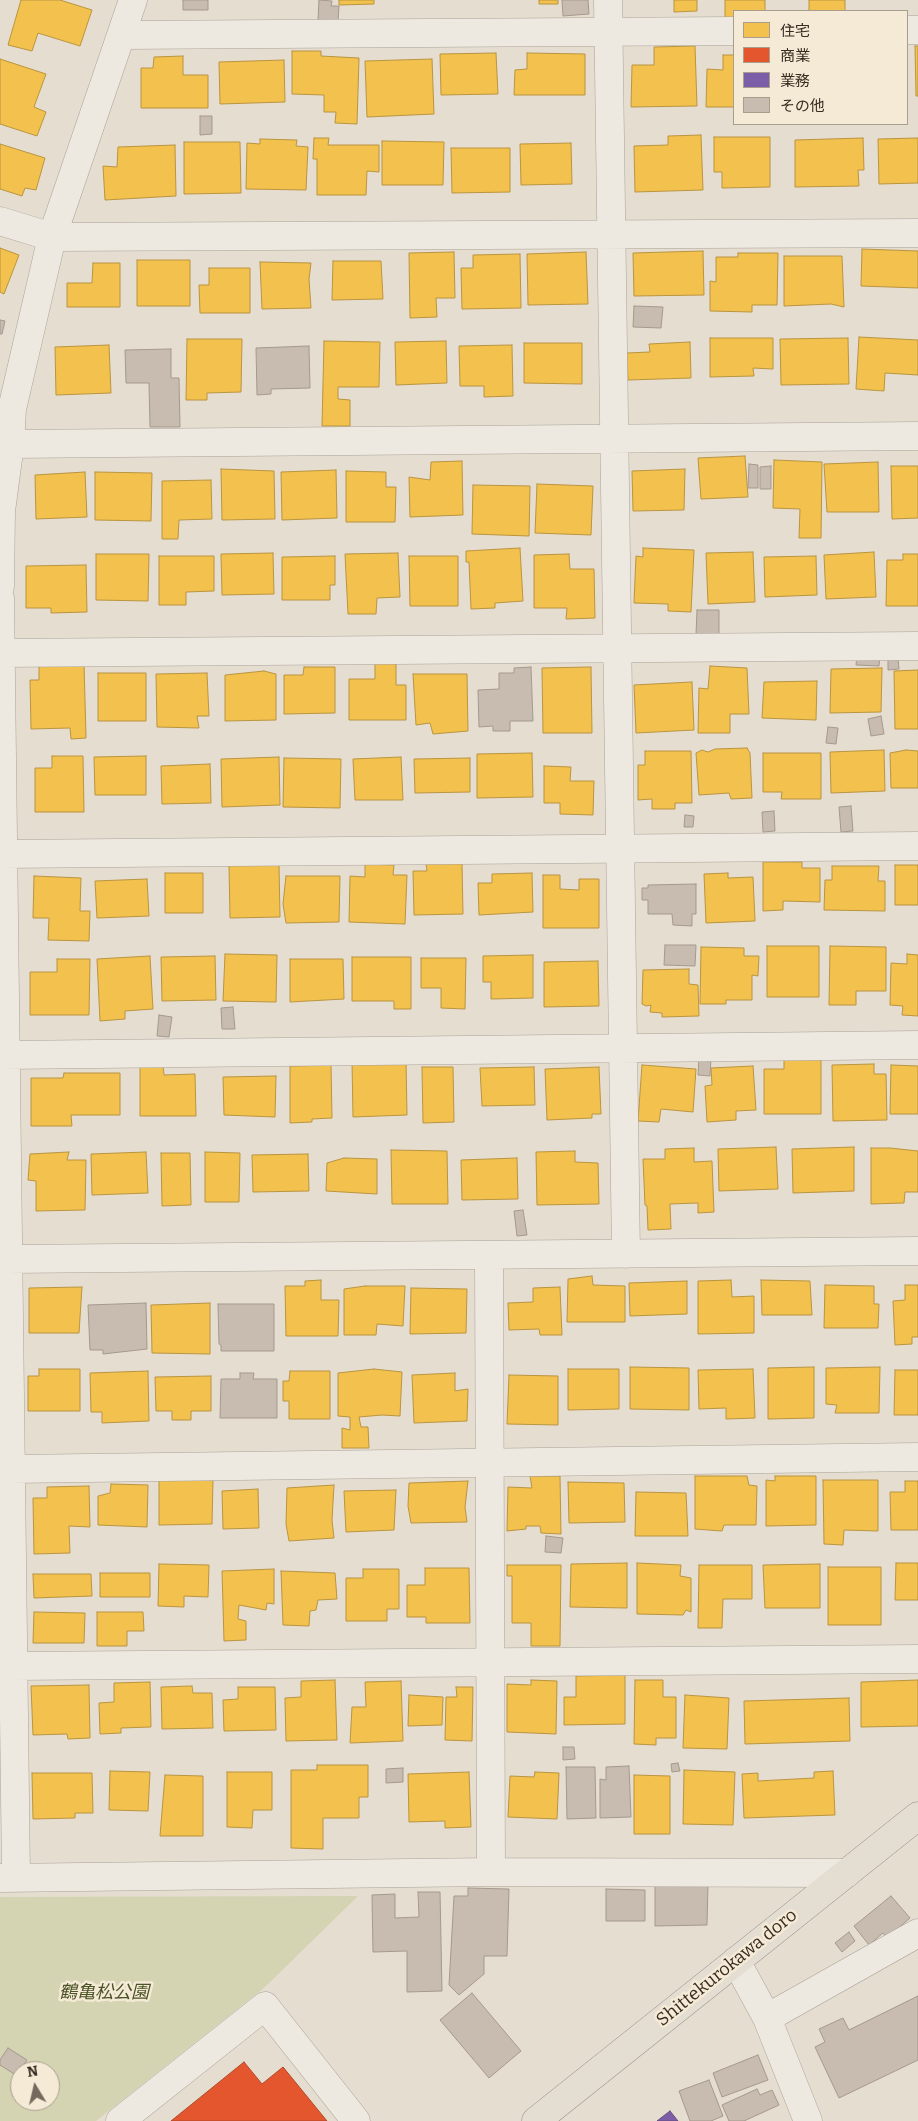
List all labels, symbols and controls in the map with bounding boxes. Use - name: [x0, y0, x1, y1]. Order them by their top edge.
- legend: [733, 10, 908, 125]
- text: 住宅: [780, 22, 810, 40]
- text: 商業: [780, 47, 810, 65]
- text: 業務: [780, 72, 810, 90]
- text: その他: [780, 97, 825, 115]
- street label: Shittekurokawa doro: [652, 1905, 802, 2031]
- park label: 鶴亀松公園: [59, 1982, 149, 2004]
- north arrow: [10, 2061, 60, 2111]
- text: N: [26, 2062, 39, 2081]

